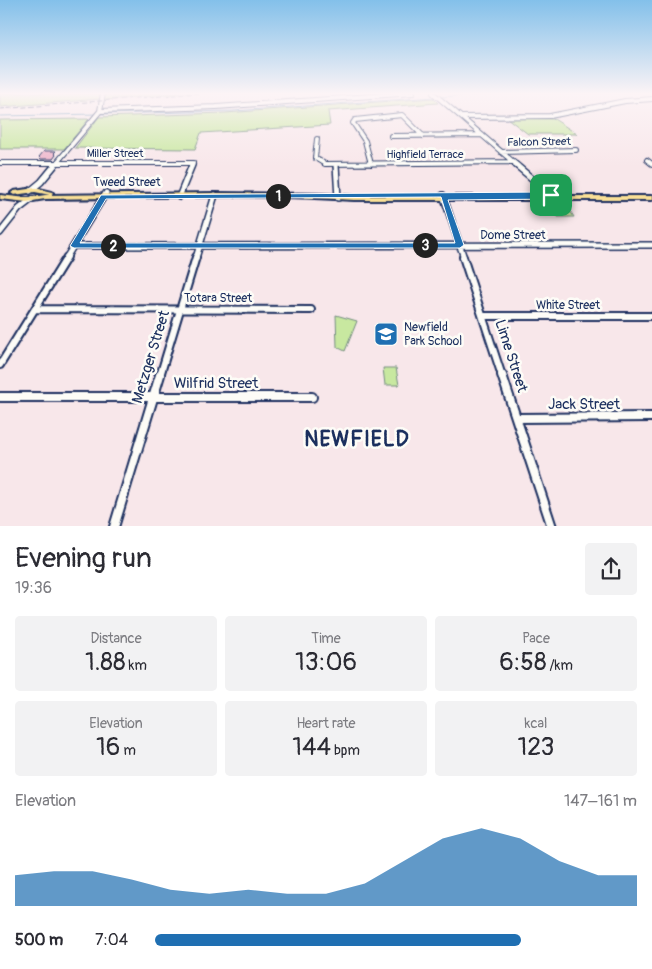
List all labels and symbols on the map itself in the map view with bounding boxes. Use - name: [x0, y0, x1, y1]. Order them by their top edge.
- street label: Falcon Street: [507, 135, 571, 149]
- street label: Miller Street: [87, 147, 144, 160]
- street label: Highfield Terrace: [387, 148, 464, 161]
- pin: [530, 174, 572, 216]
- street label: Tweed Street: [93, 175, 161, 190]
- pin: 1: [266, 184, 290, 208]
- street label: Dome Street: [480, 228, 546, 243]
- pin: 3: [412, 232, 438, 258]
- pin: 2: [100, 234, 126, 258]
- street label: Totara Street: [184, 291, 252, 306]
- street label: White Street: [536, 298, 600, 313]
- street label: Metzger Street: [128, 307, 174, 406]
- street label: Lime Street: [490, 317, 532, 396]
- place label: Newfield Park School: [404, 320, 462, 349]
- school or university icon: Newfield Park School: [373, 321, 399, 347]
- street label: Wilfrid Street: [174, 374, 259, 393]
- street label: Jack Street: [548, 395, 621, 414]
- district label: NEWFIELD: [304, 426, 410, 453]

